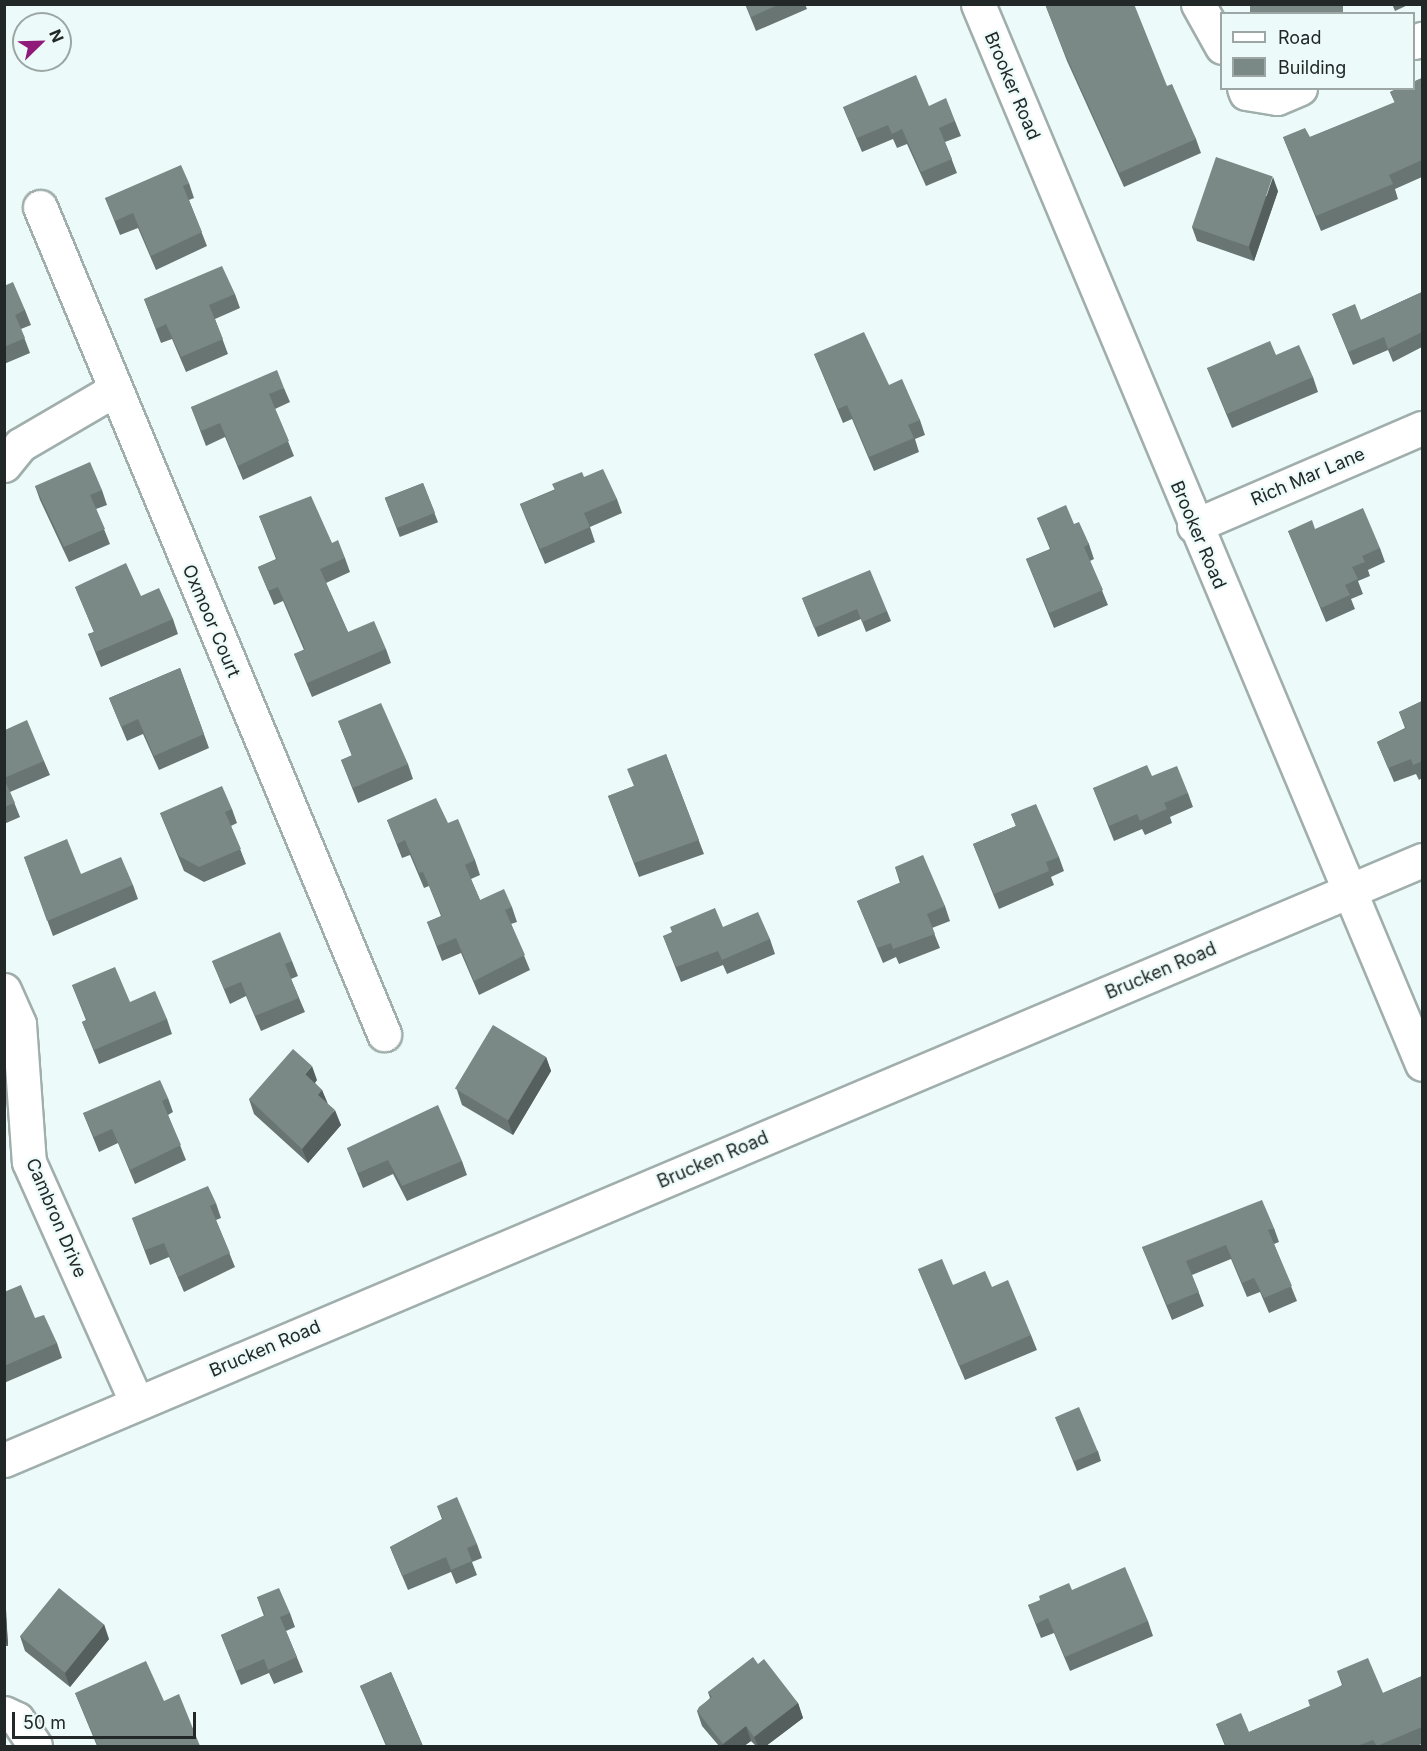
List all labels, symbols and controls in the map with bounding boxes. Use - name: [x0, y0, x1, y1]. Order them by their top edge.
- north arrow: [12, 12, 72, 72]
- legend: [1220, 12, 1415, 90]
- text: N: [45, 26, 68, 45]
- text: Road: [1278, 27, 1321, 48]
- street label: Brooker Road: [980, 29, 1044, 143]
- text: Building: [1278, 57, 1346, 78]
- street label: Rich Mar Lane: [1248, 443, 1368, 511]
- street label: Brooker Road: [1166, 478, 1230, 592]
- street label: Oxmoor Court: [178, 561, 244, 681]
- street label: Brucken Road: [1102, 938, 1220, 1004]
- street label: Brucken Road: [654, 1127, 772, 1193]
- street label: Cambron Drive: [21, 1155, 91, 1281]
- street label: Brucken Road: [206, 1316, 324, 1382]
- scale bar: [15, 1700, 200, 1738]
- text: 50 m: [23, 1712, 66, 1733]

